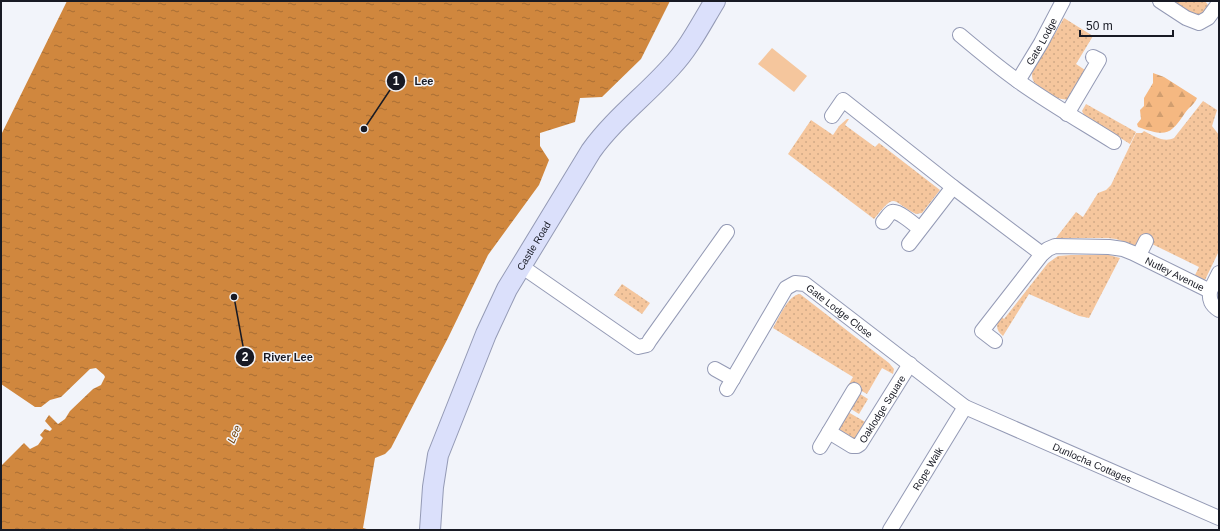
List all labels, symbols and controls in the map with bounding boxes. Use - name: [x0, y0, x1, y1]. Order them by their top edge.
- scale bar: [1080, 12, 1173, 38]
- street label: Gate Lodge: [1024, 16, 1059, 67]
- text: 50 m: [1086, 19, 1113, 33]
- callout: Lee: [386, 69, 441, 92]
- text: 1: [393, 74, 400, 88]
- text: Lee: [415, 75, 433, 87]
- street label: Castle Road: [514, 219, 552, 272]
- street label: Nutley Avenue: [1144, 254, 1207, 293]
- street label: Gate Lodge Close: [804, 282, 875, 340]
- callout: River Lee: [235, 346, 320, 369]
- text: 2: [242, 350, 249, 364]
- text: River Lee: [263, 351, 313, 363]
- street label: Oaklodge Square: [857, 373, 908, 445]
- water label: Lee: [225, 423, 243, 445]
- street label: Dunlocha Cottages: [1051, 441, 1133, 485]
- street label: Rope Walk: [910, 444, 945, 492]

